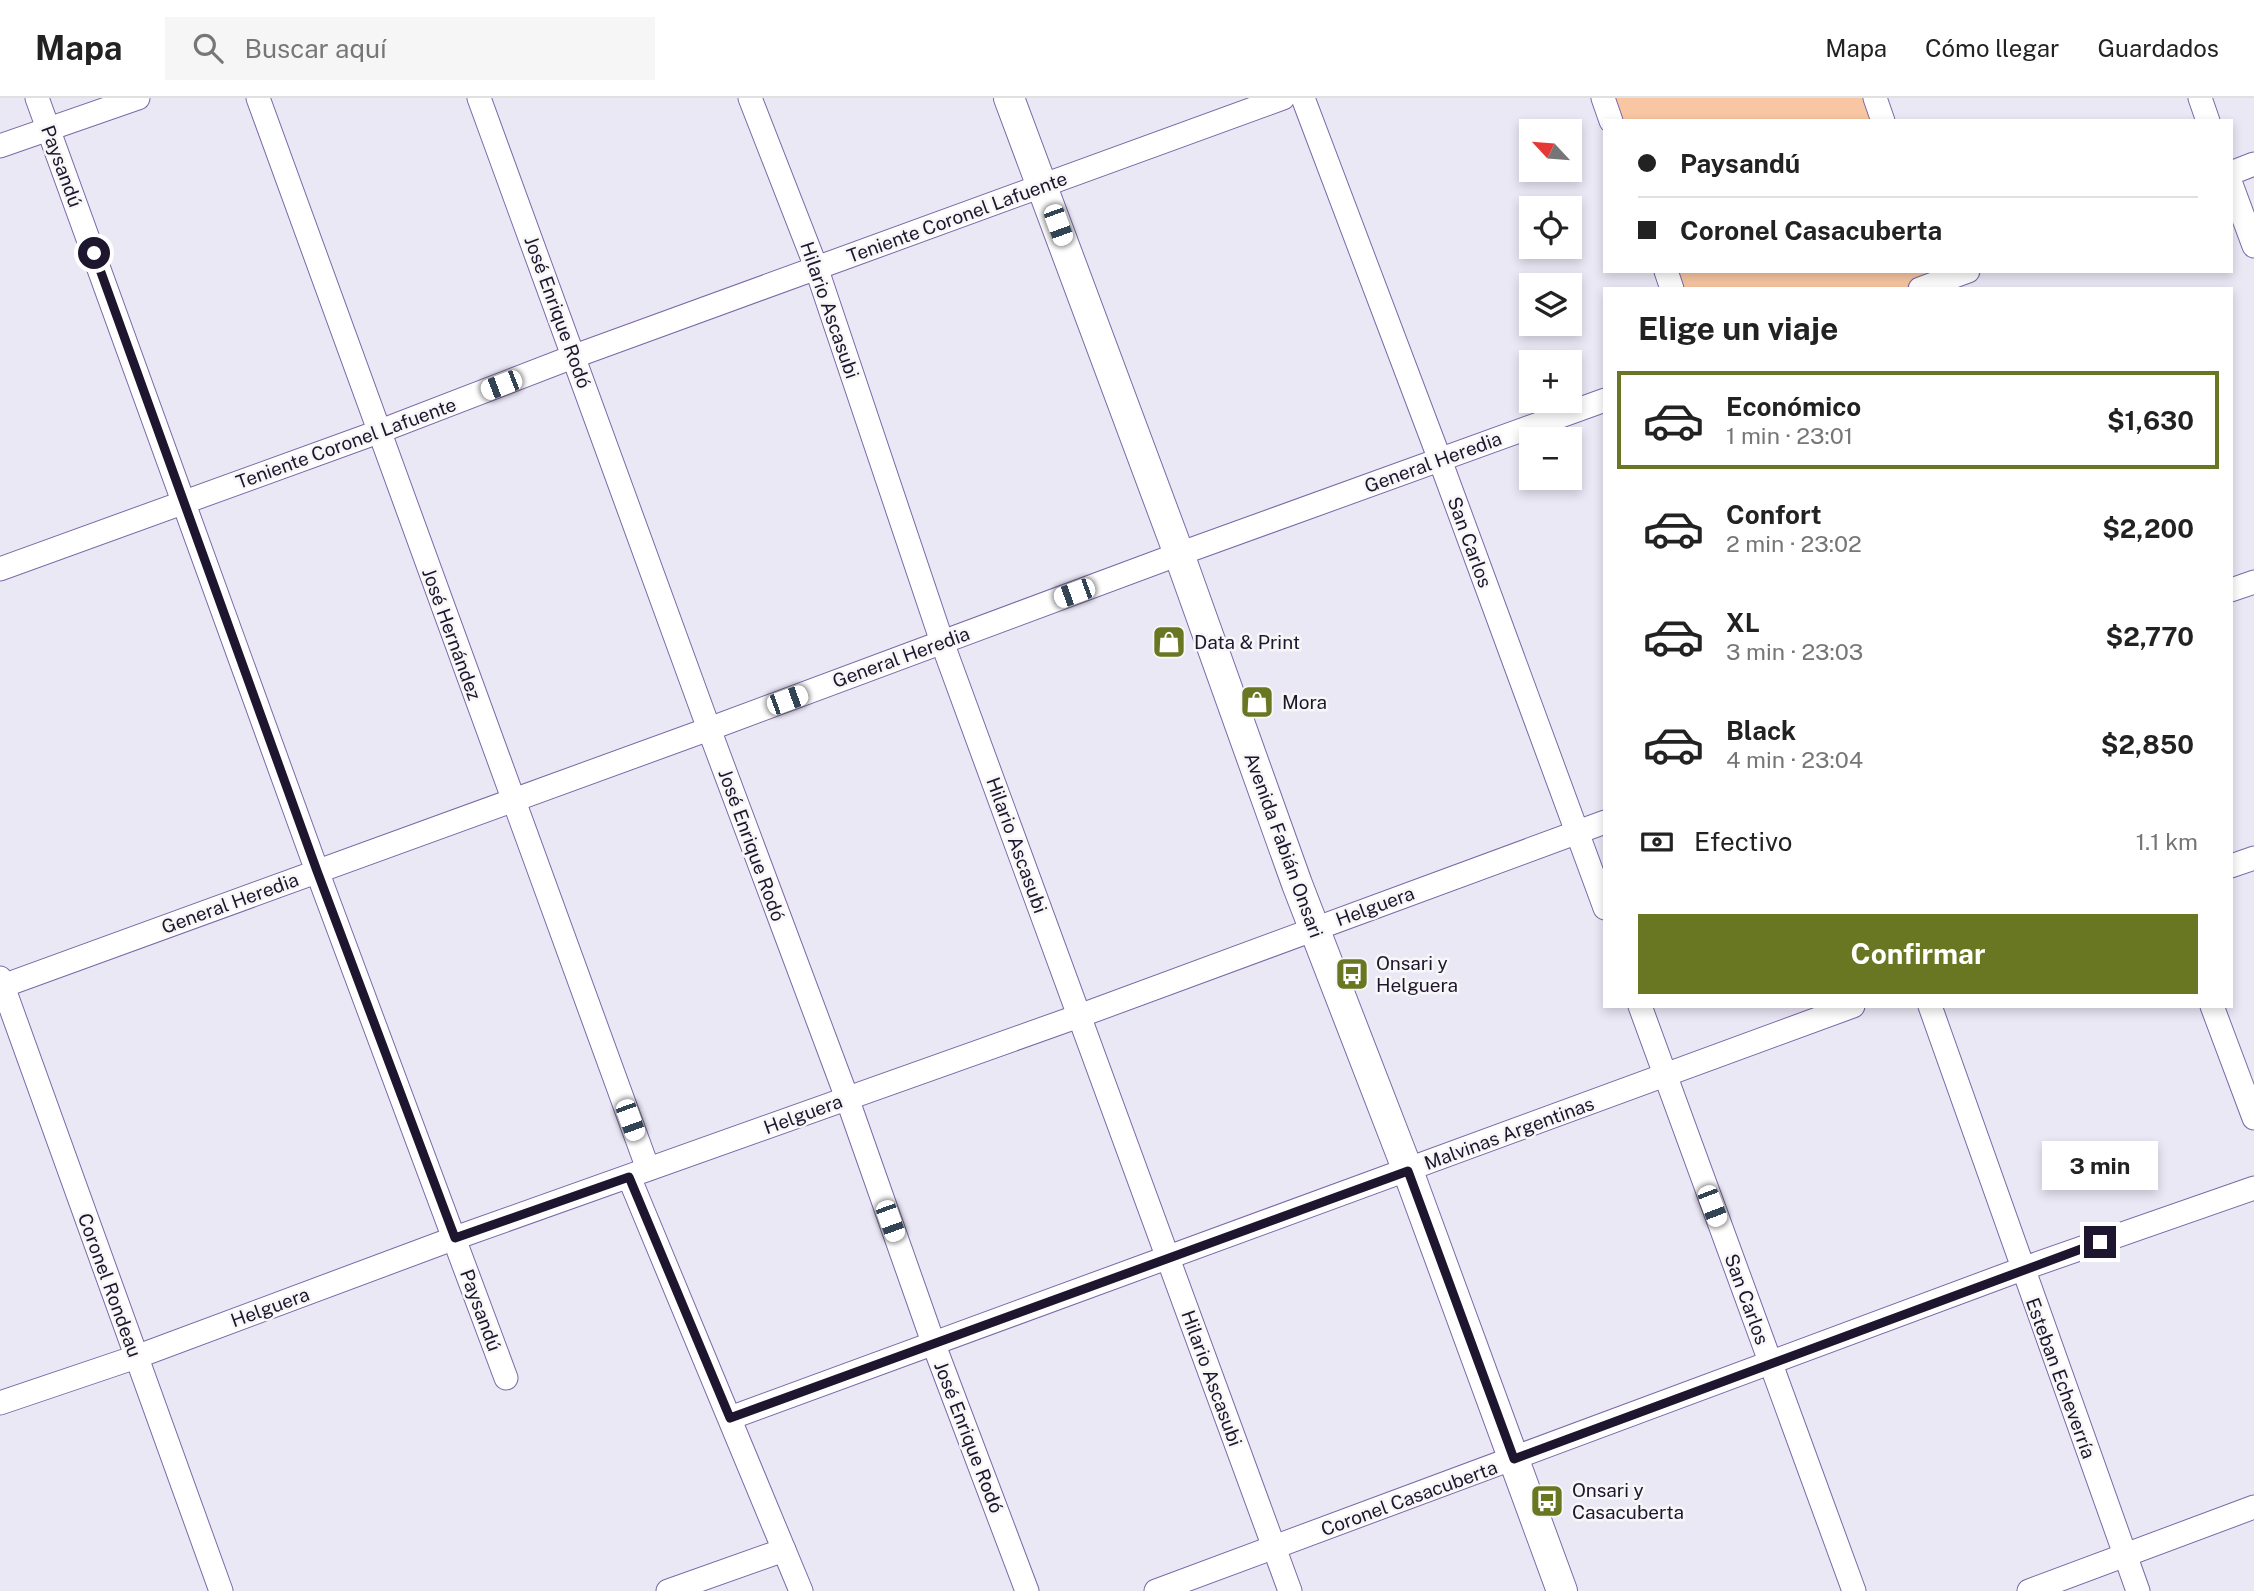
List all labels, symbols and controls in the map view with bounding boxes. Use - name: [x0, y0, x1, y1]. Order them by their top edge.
- search box: [165, 17, 655, 80]
- text: Mapa: [35, 29, 123, 67]
- icon: search: [189, 29, 227, 67]
- text: Buscar aquí: [245, 33, 386, 64]
- text: Mapa: [1825, 34, 1887, 62]
- text: Cómo llegar: [1925, 34, 2059, 62]
- text: Guardados: [2097, 34, 2219, 62]
- north arrow: [1519, 119, 1582, 182]
- map controls: [1519, 119, 1582, 490]
- street label: Paysandú: [37, 122, 87, 210]
- text: Paysandú: [1680, 148, 1800, 179]
- street label: Teniente Coronel Lafuente: [844, 167, 1070, 267]
- button: locate: [1519, 196, 1582, 259]
- car: [1041, 202, 1076, 248]
- text: Coronel Casacuberta: [1680, 215, 1942, 246]
- street label: José Enrique Rodó: [520, 233, 596, 391]
- route start: [78, 237, 110, 269]
- street label: Hilario Ascasubi: [796, 239, 864, 381]
- button: layers: [1519, 273, 1582, 336]
- text: Elige un viaje: [1638, 310, 1838, 347]
- button: +: [1519, 350, 1582, 413]
- car: [478, 368, 525, 402]
- icon: car: [1642, 389, 1705, 452]
- text: Económico: [1726, 391, 1861, 422]
- street label: Teniente Coronel Lafuente: [233, 393, 459, 493]
- text: $1,630: [2107, 405, 2194, 436]
- text: 1 min · 23:01: [1726, 422, 1853, 449]
- street label: General Heredia: [1361, 427, 1505, 497]
- button: −: [1519, 427, 1582, 490]
- street label: San Carlos: [1443, 493, 1497, 591]
- icon: car: [1642, 497, 1705, 560]
- text: Confort: [1726, 499, 1822, 530]
- text: $2,200: [2102, 513, 2194, 544]
- text: 2 min · 23:02: [1726, 530, 1862, 557]
- street label: José Hernández: [418, 565, 486, 703]
- car: [1051, 576, 1098, 610]
- icon: car: [1642, 605, 1705, 668]
- text: XL: [1726, 607, 1760, 638]
- text: $2,770: [2105, 621, 2194, 652]
- street label: General Heredia: [829, 622, 973, 692]
- shop icon: Data & Print: [1150, 623, 1188, 661]
- place label: Data & Print: [1194, 631, 1300, 653]
- text: 3 min · 23:03: [1726, 638, 1863, 665]
- car: [764, 683, 811, 717]
- shop icon: Mora: [1238, 683, 1276, 721]
- place label: Mora: [1282, 691, 1327, 713]
- icon: car: [1642, 713, 1705, 776]
- text: Black: [1726, 715, 1796, 746]
- text: $2,850: [2101, 729, 2194, 760]
- text: 4 min · 23:04: [1726, 746, 1863, 773]
- street label: Avenida Fabián Onsari: [1240, 749, 1328, 941]
- street label: José Enrique Rodó: [714, 766, 790, 924]
- street label: Hilario Ascasubi: [982, 774, 1052, 916]
- icon: cash: [1638, 823, 1676, 861]
- text: Efectivo: [1694, 826, 1792, 857]
- text: 1.1 km: [2136, 828, 2198, 855]
- street label: General Heredia: [158, 868, 302, 938]
- street label: Helguera: [1333, 882, 1417, 930]
- button: Confirmar: [1638, 914, 2198, 994]
- place label: Onsari y Helguera: [1376, 952, 1458, 996]
- bus stop icon: Onsari y Helguera: [1333, 955, 1371, 993]
- street label: Helguera: [761, 1090, 845, 1138]
- street label: Malvinas Argentinas: [1421, 1092, 1597, 1174]
- car: [613, 1097, 648, 1143]
- callout: 3 min: [2042, 1140, 2158, 1190]
- text: 3 min: [2070, 1152, 2130, 1179]
- car: [1695, 1183, 1730, 1229]
- car: [873, 1198, 908, 1244]
- street label: Coronel Rondeau: [74, 1210, 146, 1360]
- route end: [2084, 1226, 2116, 1258]
- street label: San Carlos: [1720, 1250, 1774, 1348]
- street label: Paysandú: [456, 1266, 506, 1354]
- street label: Helguera: [228, 1283, 312, 1331]
- street label: Esteban Echeverría: [2022, 1294, 2100, 1462]
- street label: Hilario Ascasubi: [1177, 1307, 1247, 1449]
- street label: José Enrique Rodó: [930, 1358, 1008, 1516]
- street label: Coronel Casacuberta: [1318, 1456, 1500, 1540]
- place label: Onsari y Casacuberta: [1572, 1479, 1684, 1523]
- bus stop icon: Onsari y Casacuberta: [1528, 1482, 1566, 1520]

